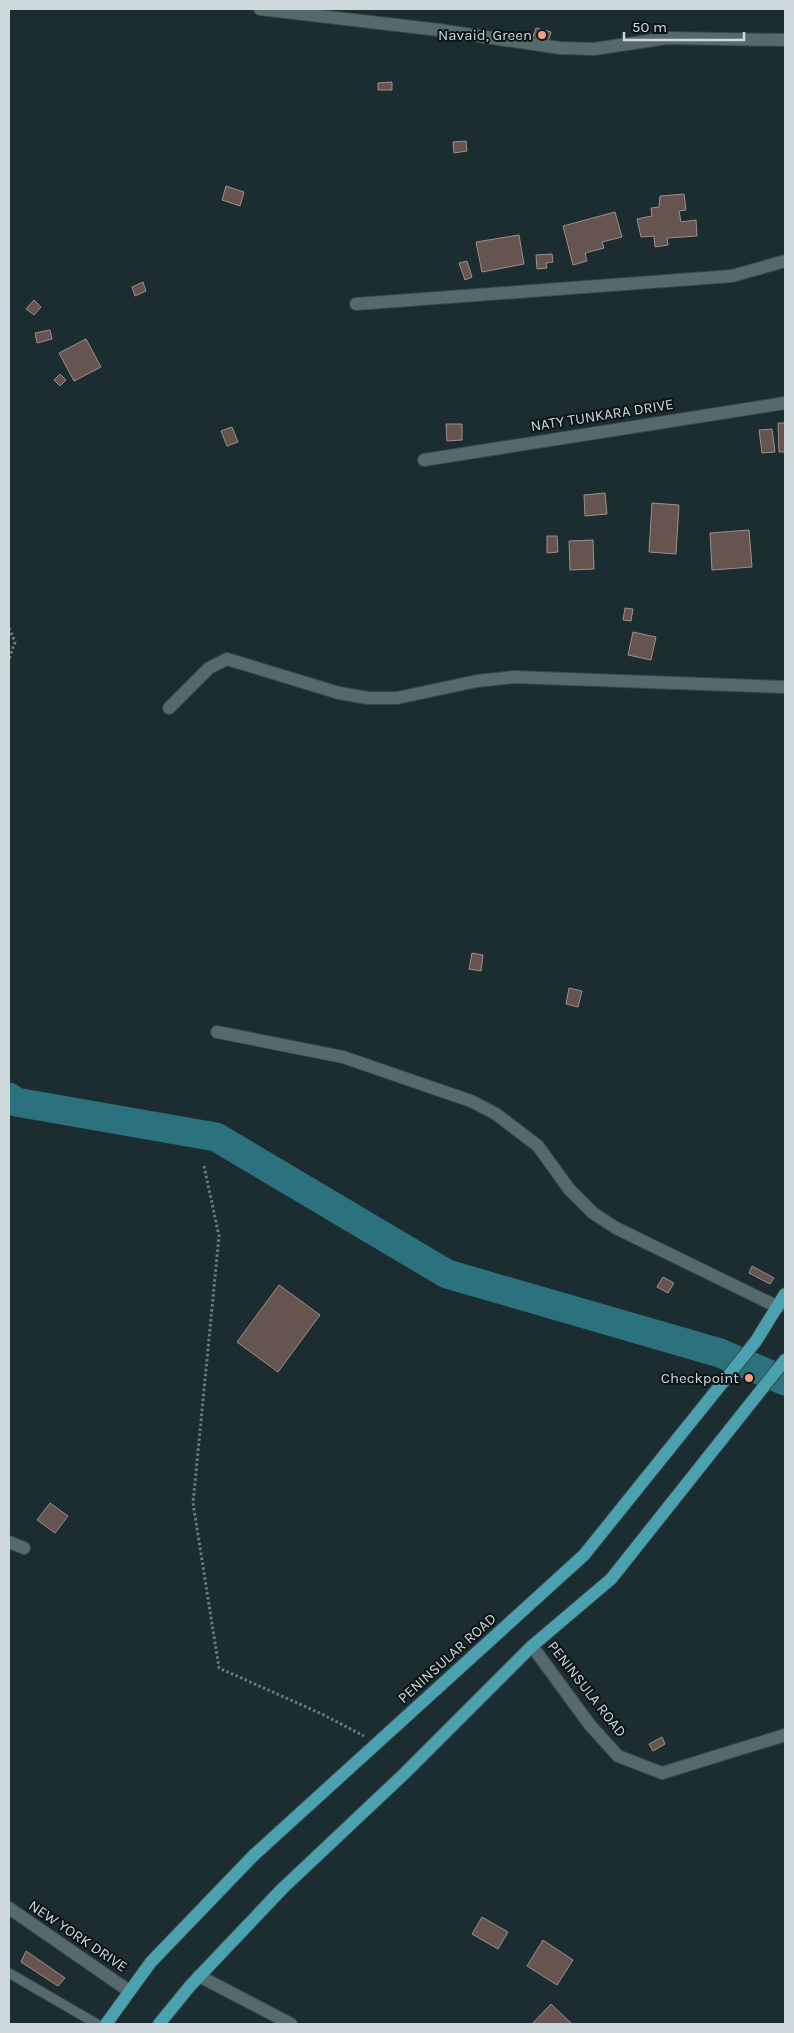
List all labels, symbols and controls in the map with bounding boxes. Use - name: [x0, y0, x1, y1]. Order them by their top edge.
- scale bar: [624, 10, 744, 42]
- text: 50 m: [632, 18, 667, 36]
- place label: Navaid, Green: [438, 26, 532, 44]
- marker: Navaid, Green: [536, 29, 548, 41]
- street label: NATY TUNKARA DRIVE: [529, 395, 675, 435]
- place label: Checkpoint: [661, 1369, 739, 1387]
- marker: Checkpoint: [743, 1372, 755, 1384]
- street label: PENINSULAR ROAD: [394, 1609, 500, 1707]
- street label: PENINSULA ROAD: [544, 1637, 630, 1741]
- street label: NEW YORK DRIVE: [25, 1896, 131, 1976]

